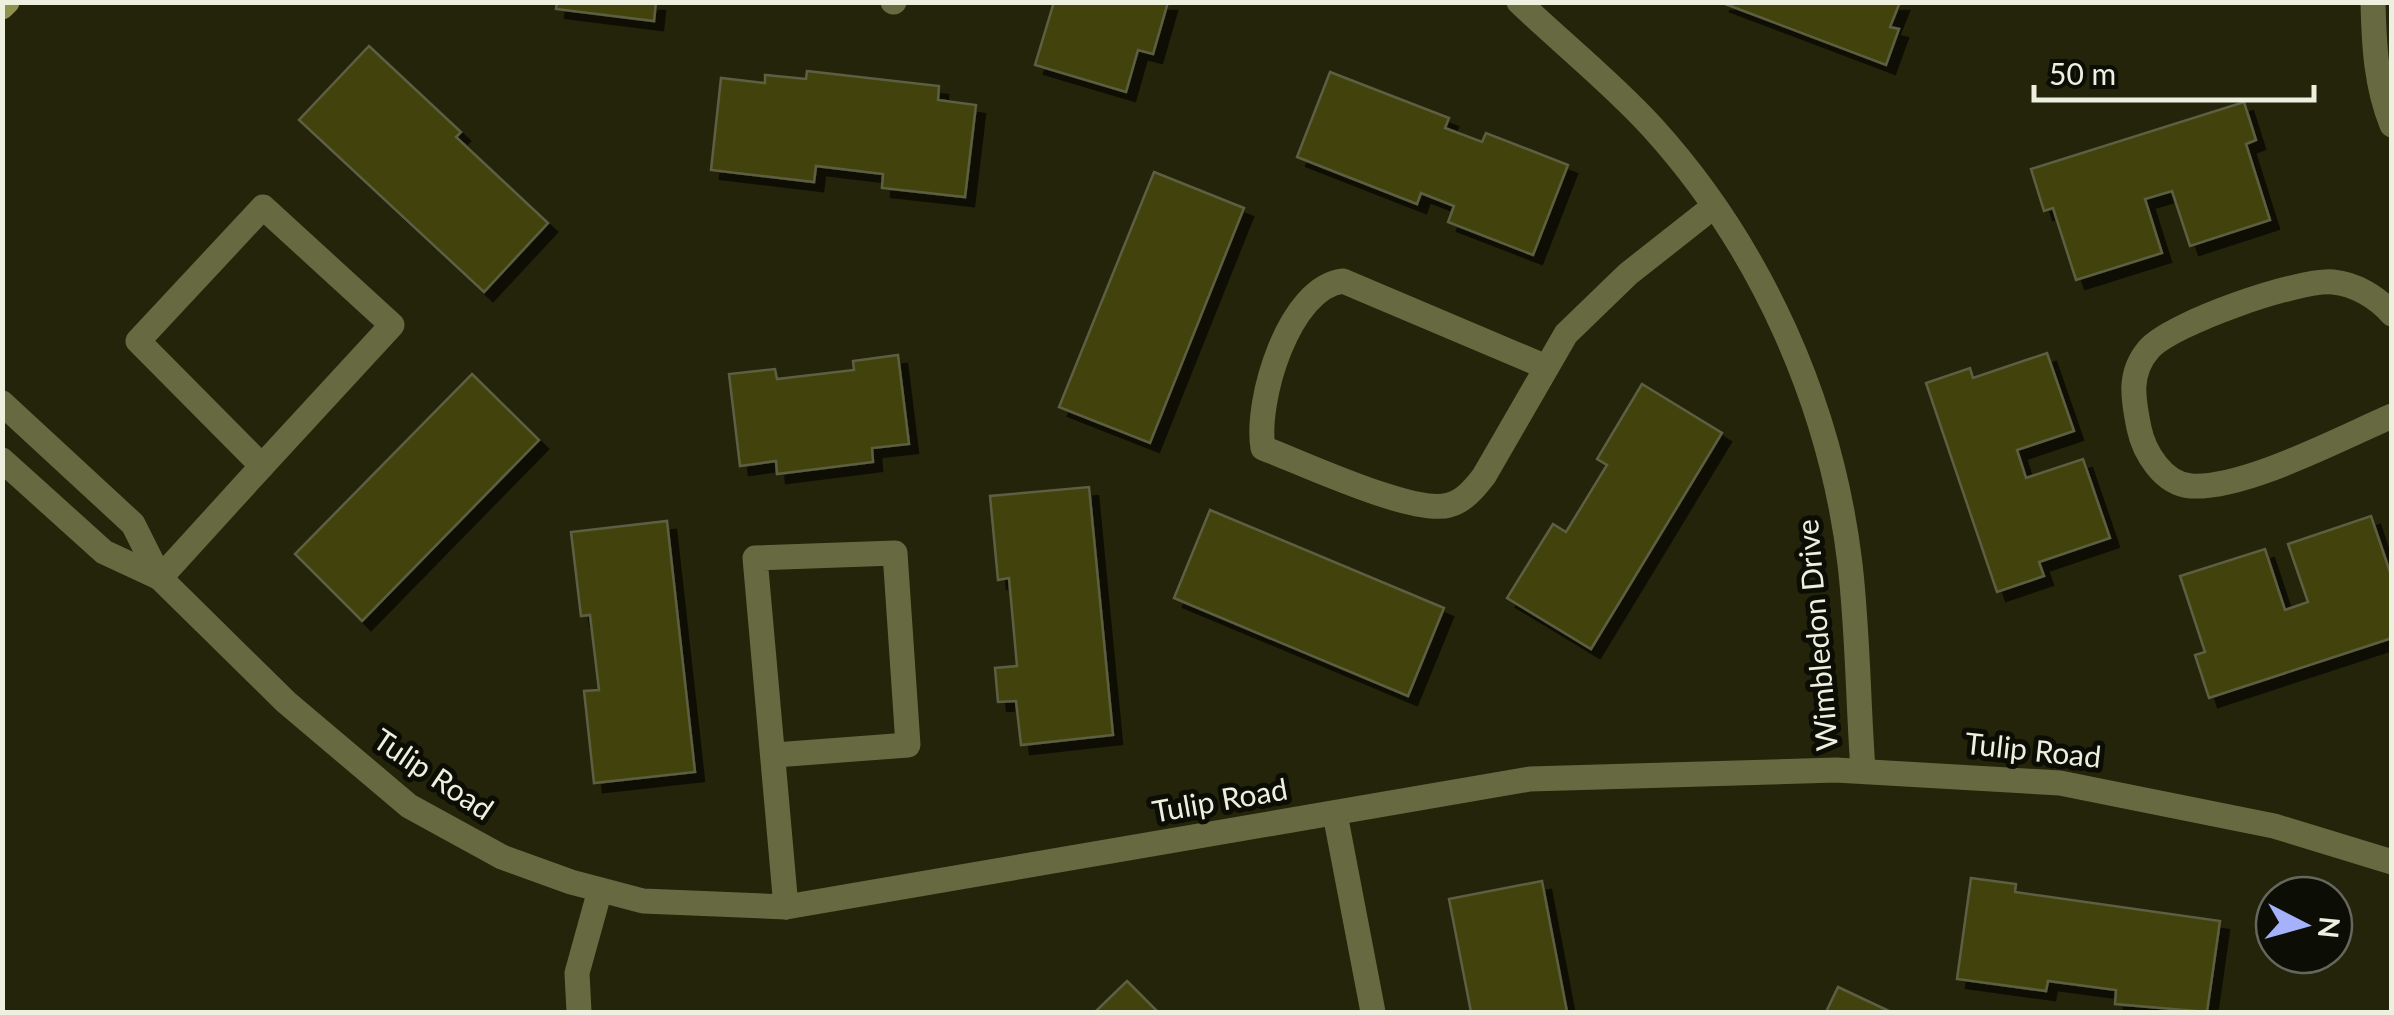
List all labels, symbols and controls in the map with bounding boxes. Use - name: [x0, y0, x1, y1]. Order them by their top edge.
- scale bar: [2034, 40, 2314, 102]
- text: 50 m: [2049, 55, 2116, 91]
- street label: Wimbledon Drive: [1788, 518, 1844, 752]
- street label: Tulip Road: [367, 720, 501, 826]
- street label: Tulip Road: [1963, 724, 2103, 774]
- street label: Tulip Road: [1149, 769, 1290, 829]
- north arrow: [2254, 875, 2354, 975]
- text: N: [2312, 915, 2348, 940]

